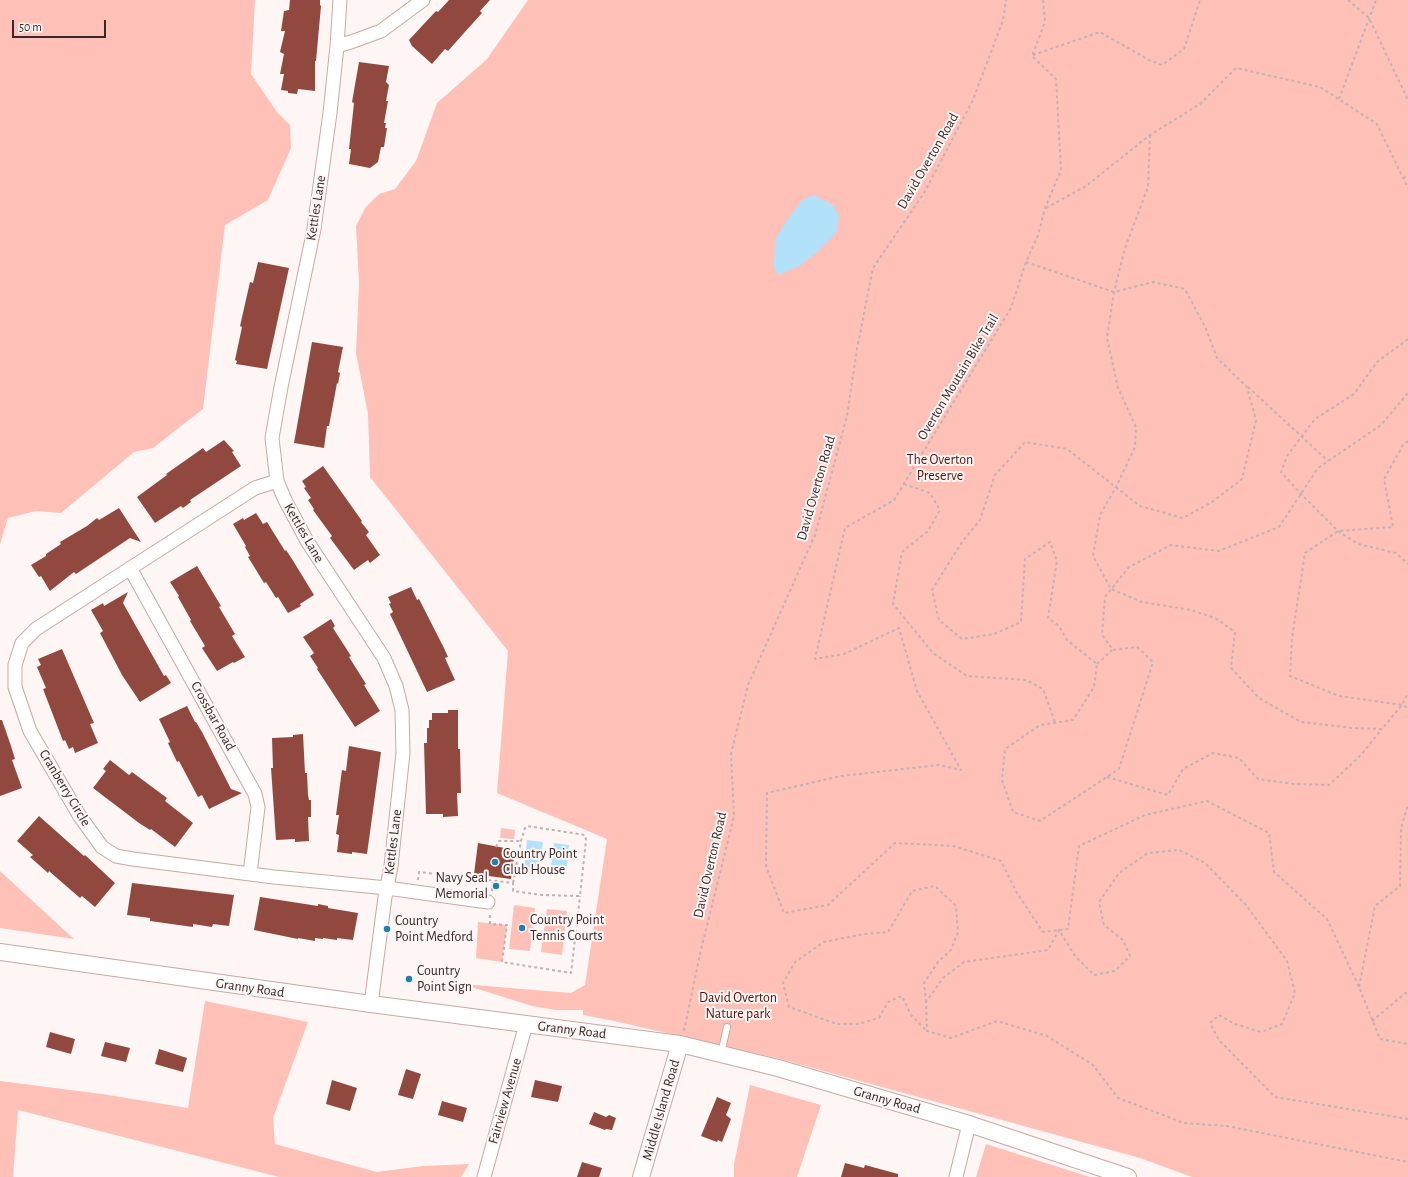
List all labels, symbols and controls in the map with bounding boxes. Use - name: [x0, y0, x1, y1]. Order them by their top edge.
- scale bar: [14, 12, 108, 38]
- text: 50 m: [19, 21, 42, 33]
- street label: David Overton Road: [894, 110, 962, 212]
- street label: Kettles Lane: [303, 174, 329, 242]
- street label: Overton Moutain Bike Trail: [914, 311, 1002, 443]
- street label: David Overton Road: [793, 434, 839, 542]
- park label: The Overton Preserve: [907, 452, 973, 484]
- street label: Kettles Lane: [280, 500, 328, 566]
- street label: Crossbar Road: [187, 678, 239, 754]
- street label: Cranberry Circle: [36, 747, 94, 829]
- street label: Kettles Lane: [381, 808, 405, 876]
- street label: David Overton Road: [690, 810, 730, 920]
- place label: Country Point Club House: [503, 846, 577, 878]
- marker: Country Point Club House: [490, 857, 500, 867]
- place label: Navy Seal Memorial: [435, 870, 488, 902]
- marker: Navy Seal Memorial: [491, 881, 501, 891]
- place label: Country Point Tennis Courts: [530, 912, 604, 944]
- place label: Country Point Medford: [395, 913, 473, 946]
- marker: Country Point Tennis Courts: [517, 923, 527, 933]
- marker: Country Point Medford: [382, 924, 392, 934]
- place label: Country Point Sign: [417, 963, 472, 996]
- marker: Country Point Sign: [404, 974, 414, 984]
- street label: Granny Road: [215, 975, 285, 1001]
- park label: David Overton Nature park: [699, 990, 777, 1022]
- street label: Granny Road: [537, 1017, 607, 1043]
- street label: Fairview Avenue: [485, 1056, 525, 1146]
- street label: Middle Island Road: [639, 1058, 683, 1162]
- street label: Granny Road: [852, 1082, 922, 1118]

